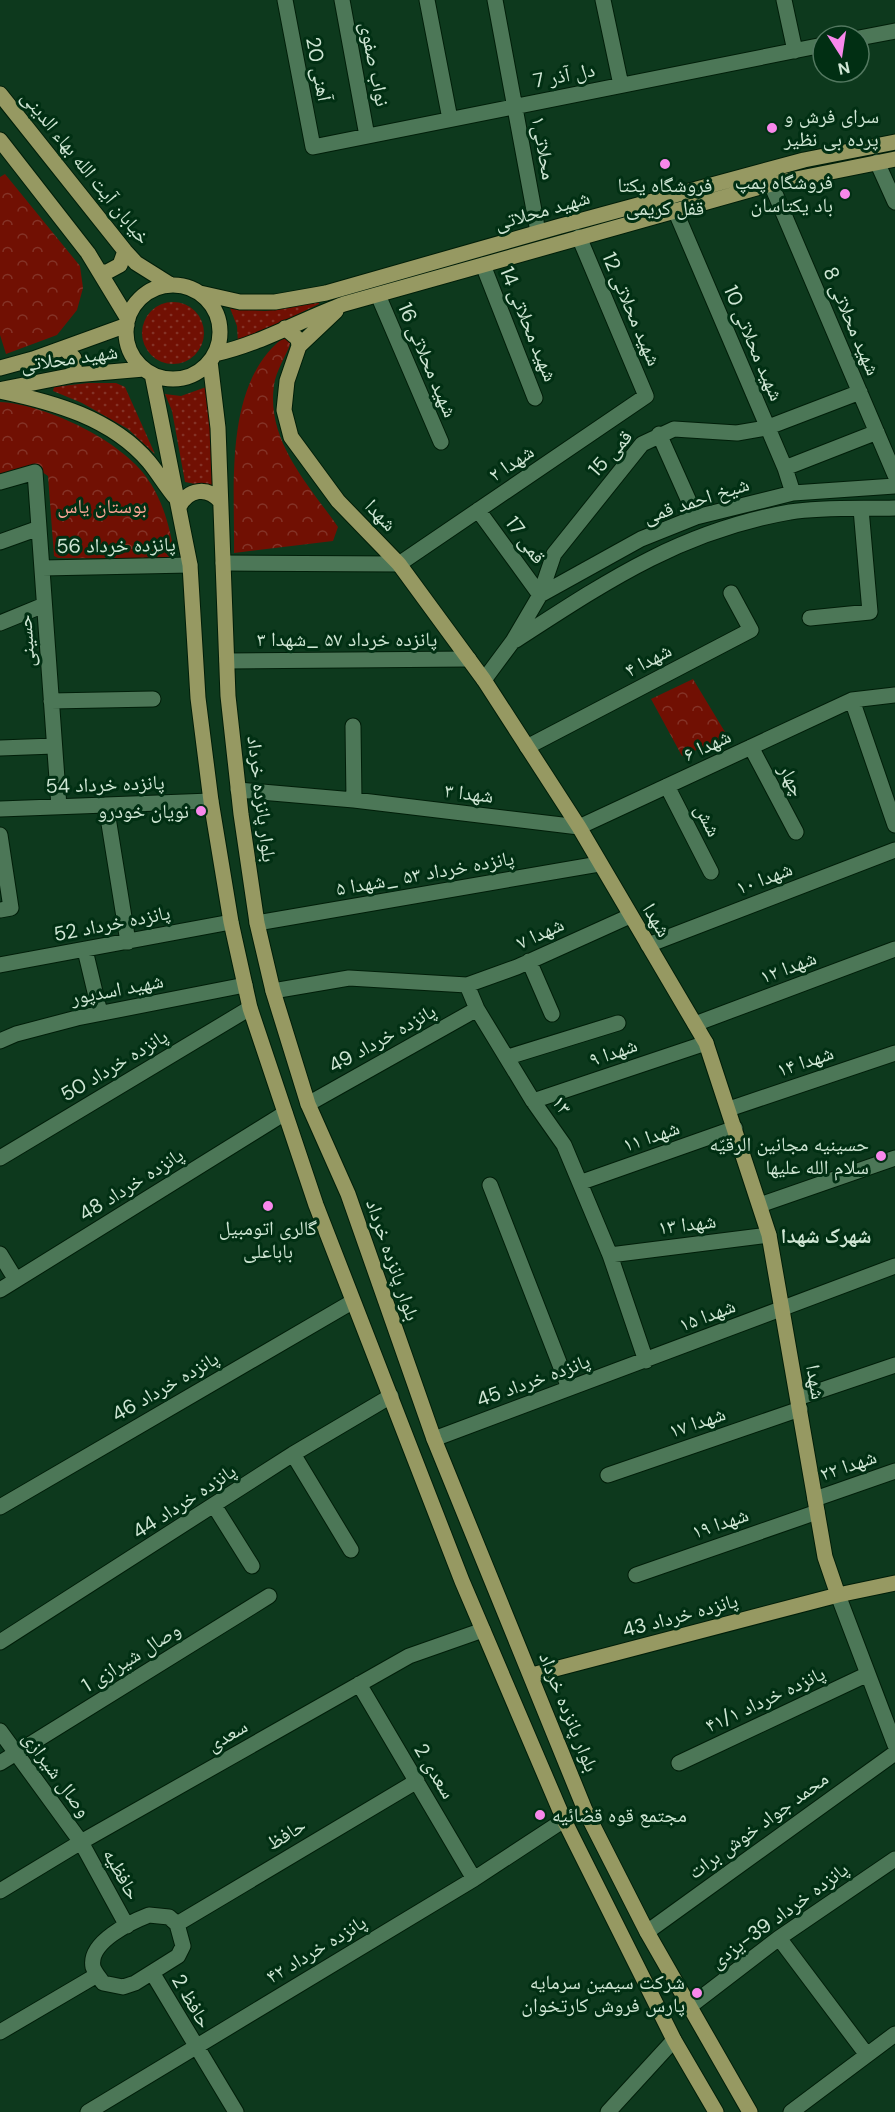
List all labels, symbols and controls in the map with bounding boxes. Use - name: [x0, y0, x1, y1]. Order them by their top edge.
- street label: نواب صفوی: [354, 20, 396, 108]
- north arrow: [811, 24, 871, 84]
- street label: آهنی 20: [300, 35, 338, 104]
- street label: دل آذر 7: [531, 56, 597, 94]
- text: N: [836, 57, 852, 80]
- street label: خیابان آیت الله بهاء الدینی: [16, 84, 156, 250]
- place label: سرای فرش و پرده بی نظیر: [783, 103, 879, 152]
- street label: محلاتی۱: [526, 114, 562, 182]
- marker: سرای فرش و پرده بی نظیر: [765, 121, 779, 135]
- marker: فروشگاه یکتا قفل کریمی: [658, 157, 672, 171]
- place label: فروشگاه پمپ باد یکتاسان: [735, 169, 833, 218]
- place label: فروشگاه یکتا قفل کریمی: [617, 172, 713, 221]
- street label: شهید محلاتی: [491, 184, 593, 236]
- marker: فروشگاه پمپ باد یکتاسان: [838, 187, 852, 201]
- street label: شهید محلاتی 12: [596, 248, 668, 370]
- street label: شهید محلاتی 14: [494, 263, 564, 385]
- street label: شهید محلاتی 8: [817, 263, 887, 379]
- street label: شهید محلاتی 10: [718, 281, 790, 405]
- street label: شهید محلاتی 16: [392, 299, 464, 421]
- street label: شهید محلاتی: [19, 338, 119, 378]
- street label: قمی 15: [582, 424, 638, 482]
- street label: شهدا ۲: [483, 438, 539, 488]
- street label: شیخ احمد قمی: [640, 471, 752, 529]
- park label: بوستان یاس: [57, 493, 147, 519]
- street label: شهدا: [359, 493, 403, 537]
- street label: قمی 17: [500, 511, 552, 569]
- street label: پانزده خرداد 56: [56, 531, 176, 559]
- street label: حسینی: [11, 614, 41, 668]
- street label: پانزده خرداد ۵۷ _شهدا ۳: [257, 626, 437, 652]
- street label: شهدا ۴: [620, 637, 676, 683]
- street label: شهدا ۶: [679, 723, 735, 767]
- street label: بلوار پانزده خرداد: [241, 734, 283, 864]
- street label: چهار: [772, 758, 811, 801]
- street label: پانزده خرداد 54: [45, 769, 165, 799]
- street label: شهدا ۳: [443, 777, 495, 809]
- place label: نویان خودرو: [98, 798, 189, 824]
- street label: شش: [689, 799, 727, 841]
- marker: نویان خودرو: [194, 804, 208, 818]
- street label: پانزده خرداد ۵۳ _شهدا ۵: [334, 845, 516, 901]
- street label: شهدا ۱۰: [732, 855, 796, 901]
- street label: شهدا: [637, 898, 677, 942]
- street label: پانزده خرداد 52: [52, 899, 173, 947]
- street label: شهدا ۷: [512, 911, 568, 955]
- street label: شهدا ۱۲: [756, 944, 820, 990]
- street label: شهید اسدپور: [67, 967, 166, 1011]
- street label: پانزده خرداد 49: [323, 998, 441, 1078]
- street label: پانزده خرداد 50: [56, 1023, 172, 1107]
- street label: شهدا ۹: [585, 1032, 641, 1072]
- street label: شهدا ۱۴: [773, 1039, 837, 1083]
- street label: ۱۳: [546, 1090, 578, 1120]
- street label: شهدا ۱۱: [619, 1114, 683, 1158]
- place label: حسینیه مجانین الرقیّه سلام الله علیها: [709, 1131, 869, 1181]
- street label: پانزده خرداد 48: [74, 1141, 188, 1227]
- marker: حسینیه مجانین الرقیّه سلام الله علیها: [874, 1149, 888, 1163]
- street label: بلوار پانزده خرداد: [360, 1196, 426, 1324]
- marker: گالری اتومبیل باباعلی: [261, 1199, 275, 1213]
- street label: شهدا ۱۳: [656, 1208, 718, 1240]
- place label: گالری اتومبیل باباعلی: [219, 1215, 317, 1264]
- district label: شهرک شهدا: [780, 1222, 872, 1250]
- street label: شهدا ۱۵: [675, 1292, 739, 1338]
- street label: پانزده خرداد 46: [107, 1345, 223, 1427]
- street label: پانزده خرداد 45: [473, 1347, 593, 1413]
- street label: شهدا: [800, 1362, 832, 1402]
- street label: شهدا ۱۷: [665, 1400, 729, 1444]
- street label: شهدا ۲۲: [816, 1443, 880, 1487]
- street label: پانزده خرداد 44: [127, 1458, 241, 1544]
- street label: شهدا ۱۹: [688, 1501, 752, 1545]
- street label: پانزده خرداد 43: [619, 1587, 741, 1643]
- street label: وصال شیرازی 1: [77, 1616, 185, 1698]
- street label: بلوار پانزده خرداد: [533, 1648, 605, 1776]
- street label: پانزده خرداد ۴۱/۱: [701, 1660, 829, 1738]
- street label: سعدی: [202, 1713, 252, 1757]
- street label: وصال شیرازی: [17, 1726, 97, 1822]
- street label: سعدی 2: [408, 1739, 462, 1803]
- street label: محمد جواد خوش برات: [683, 1765, 833, 1885]
- place label: مجتمع قوه قضائیه: [552, 1802, 687, 1828]
- marker: مجتمع قوه قضائیه: [533, 1808, 547, 1822]
- street label: حافظ: [261, 1812, 311, 1856]
- street label: حافظیه: [97, 1844, 147, 1905]
- street label: پانزده خرداد 39-یزدی: [705, 1856, 853, 1974]
- street label: پانزده خرداد ۴۲: [261, 1909, 371, 1989]
- street label: حافظ 2: [166, 1969, 218, 2033]
- place label: شرکت سیمین سرمایه پارس فروش کارتخوان: [521, 1969, 685, 2018]
- marker: شرکت سیمین سرمایه پارس فروش کارتخوان: [690, 1986, 704, 2000]

